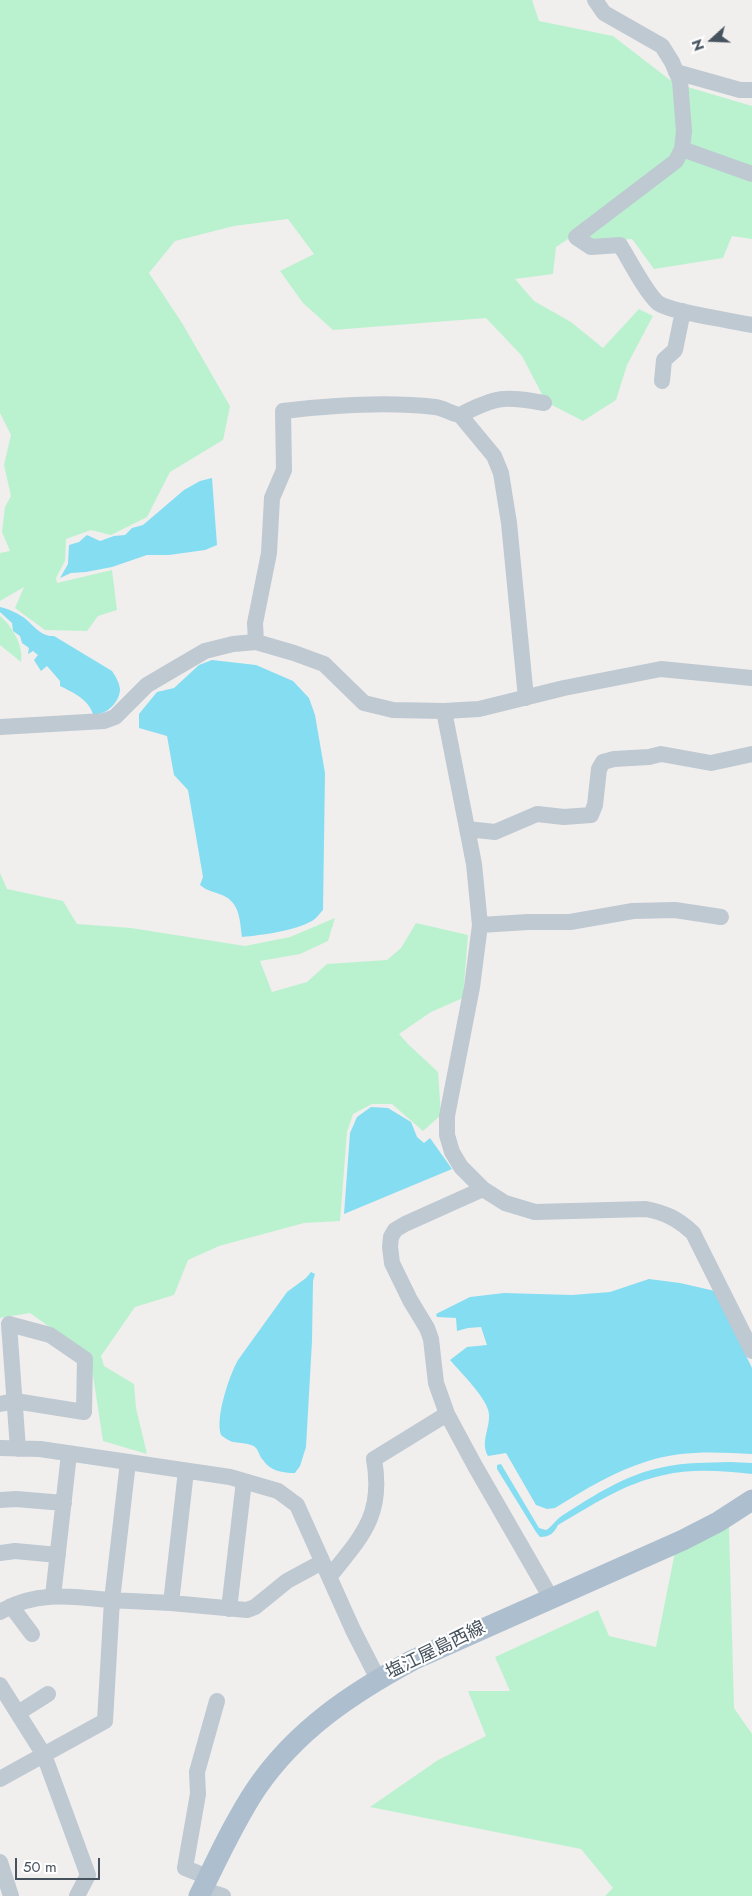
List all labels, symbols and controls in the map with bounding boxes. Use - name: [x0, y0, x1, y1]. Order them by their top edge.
- north arrow: [687, 15, 737, 65]
- text: N: [687, 36, 709, 54]
- street label: 塩江屋島西線: [383, 1618, 489, 1684]
- scale bar: [18, 1848, 102, 1880]
- text: 50 m: [23, 1856, 57, 1878]

